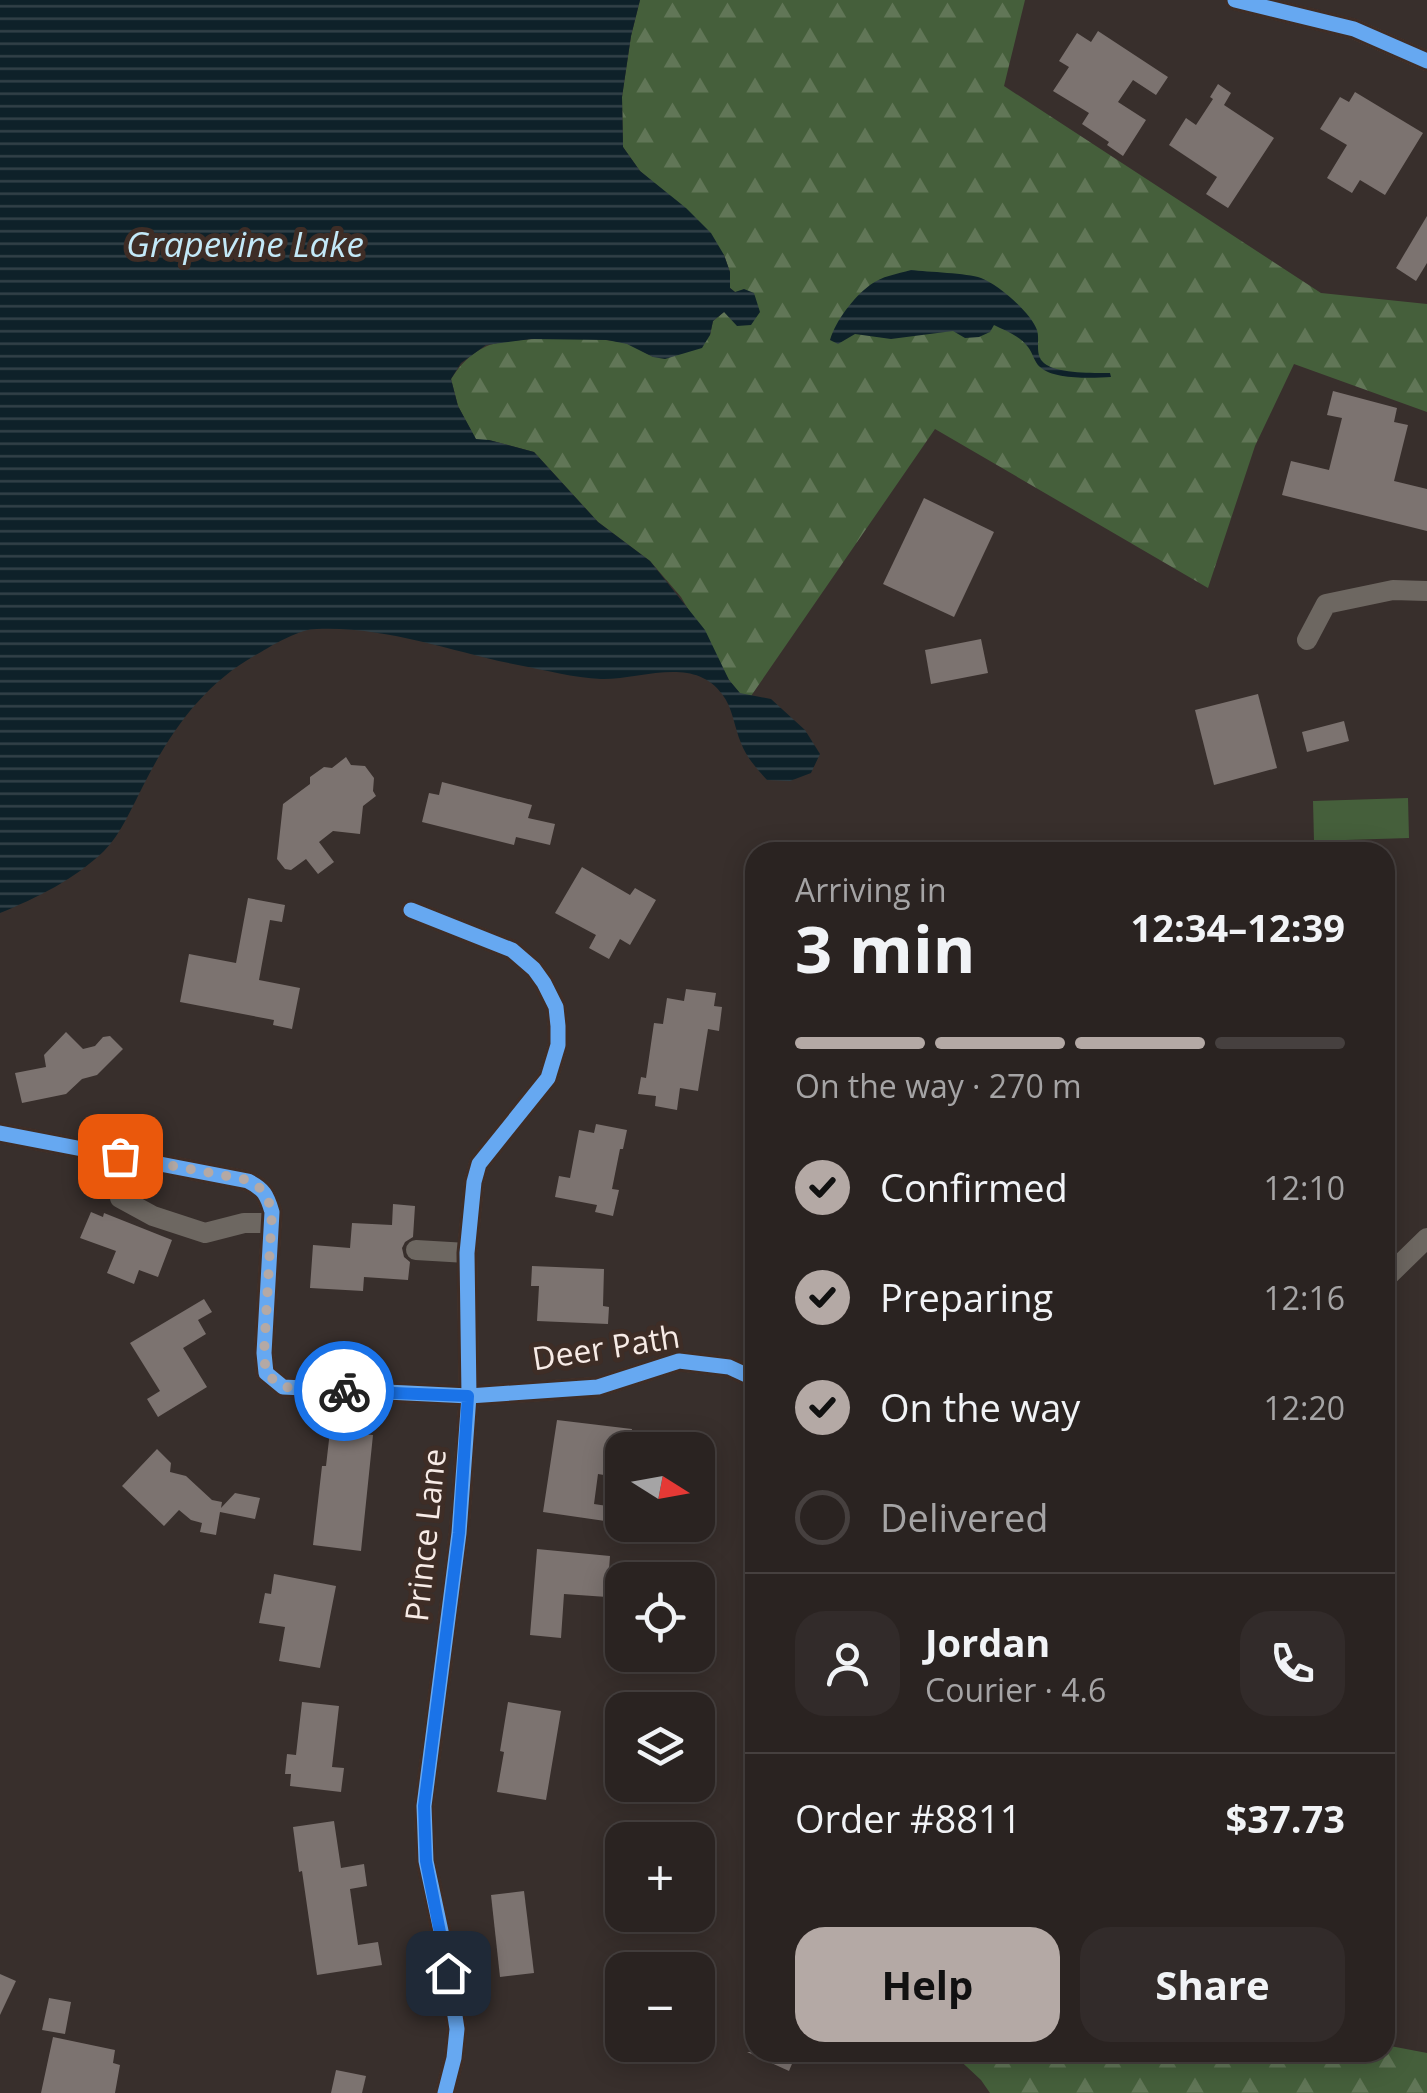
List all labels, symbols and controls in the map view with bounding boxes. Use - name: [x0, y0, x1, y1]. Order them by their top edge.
- water label: Grapevine Lake: [126, 220, 364, 267]
- text: Arriving in: [795, 868, 947, 911]
- text: 12:34–12:39: [1131, 901, 1345, 953]
- text: 3 min: [795, 904, 975, 992]
- text: On the way · 270 m: [795, 1064, 1082, 1107]
- pin: [78, 1114, 163, 1199]
- icon: bag: [93, 1129, 148, 1184]
- icon: check: [795, 1160, 850, 1215]
- text: Confirmed: [880, 1161, 1068, 1213]
- text: 12:10: [1263, 1166, 1345, 1209]
- icon: check: [795, 1270, 850, 1325]
- text: Preparing: [880, 1271, 1053, 1323]
- text: 12:16: [1263, 1276, 1345, 1319]
- street label: Deer Path: [529, 1314, 683, 1379]
- courier: [294, 1341, 394, 1441]
- icon: bike: [317, 1364, 372, 1419]
- icon: check: [795, 1380, 850, 1435]
- text: On the way: [880, 1381, 1080, 1433]
- text: 12:20: [1263, 1386, 1345, 1429]
- north arrow: [605, 1432, 715, 1542]
- map controls: [605, 1432, 715, 2062]
- street label: Prince Lane: [394, 1446, 455, 1623]
- text: Delivered: [880, 1491, 1049, 1543]
- button: locate: [605, 1562, 715, 1672]
- button: person: [795, 1611, 900, 1716]
- button: phone: [1240, 1611, 1345, 1716]
- text: Jordan: [925, 1616, 1050, 1668]
- text: Courier · 4.6: [925, 1668, 1106, 1711]
- button: layers: [605, 1692, 715, 1802]
- text: Order #8811: [795, 1792, 1022, 1844]
- text: $37.73: [1226, 1792, 1345, 1844]
- button: +: [605, 1822, 715, 1932]
- button: Help: [795, 1927, 1060, 2042]
- button: Share: [1080, 1927, 1345, 2042]
- pin: [406, 1931, 491, 2016]
- icon: home: [421, 1946, 476, 2001]
- button: −: [605, 1952, 715, 2062]

